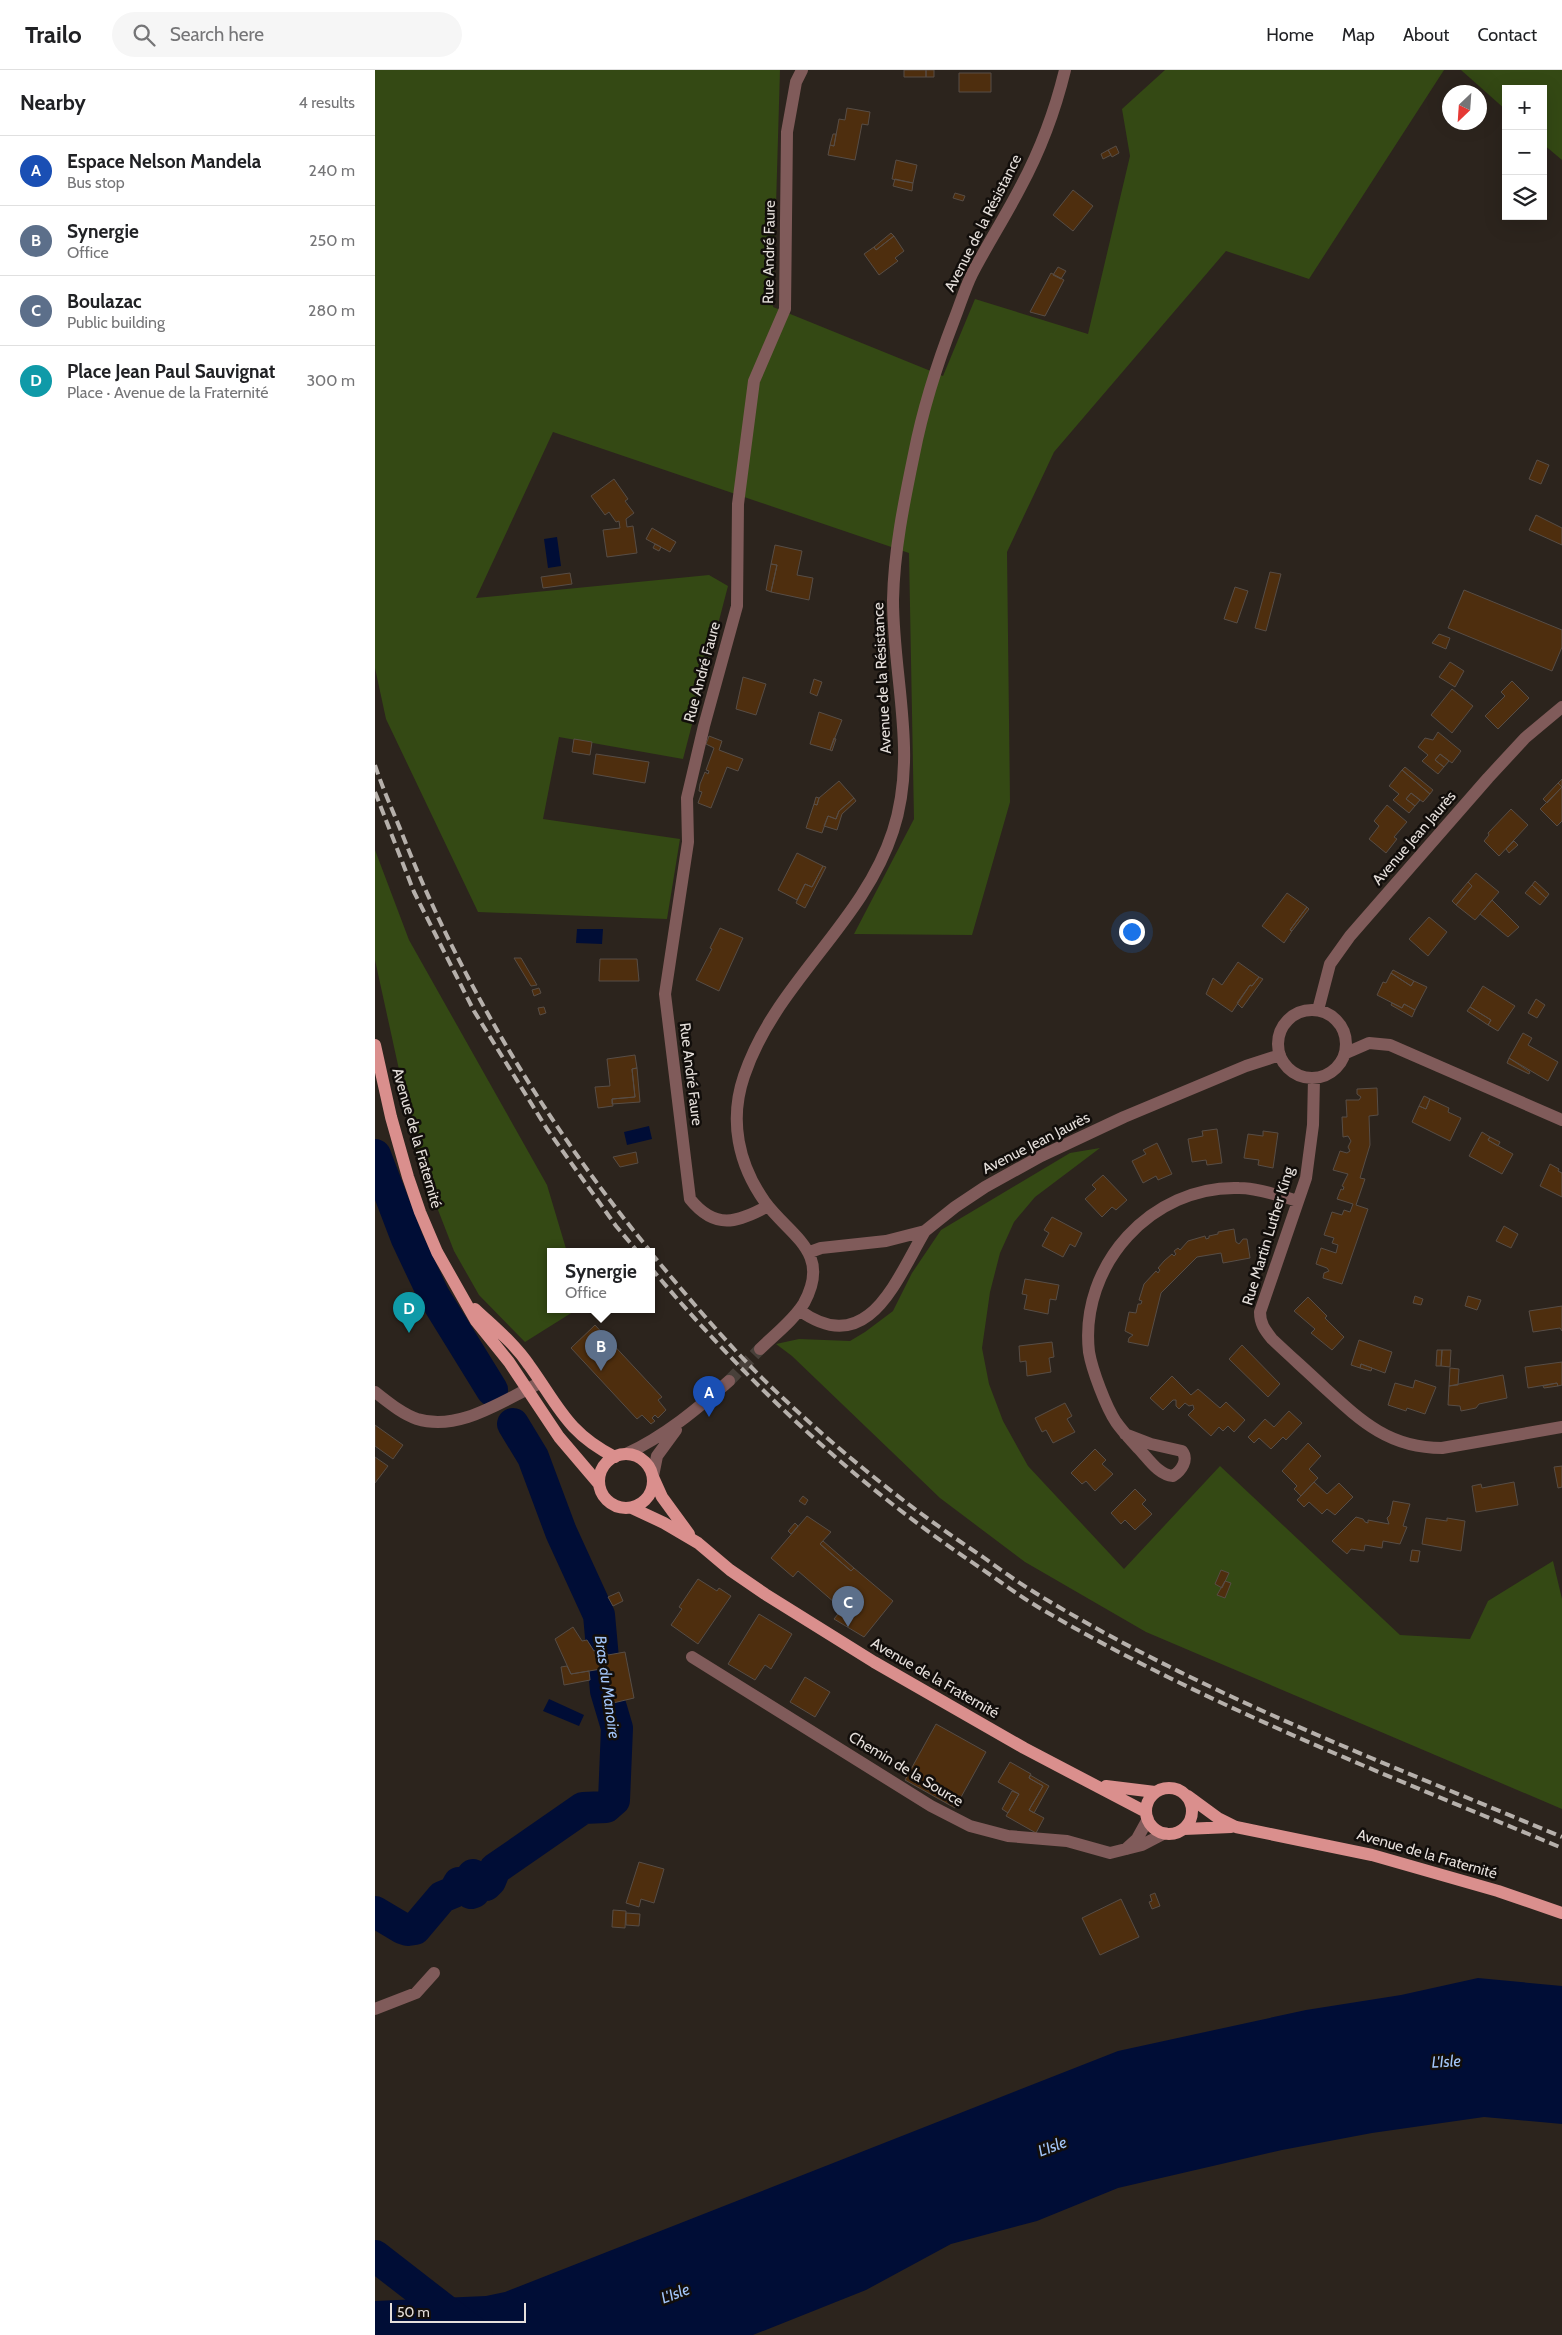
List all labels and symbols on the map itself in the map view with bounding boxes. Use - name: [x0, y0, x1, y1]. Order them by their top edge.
- north arrow: [1442, 85, 1487, 130]
- street label: Avenue de la Résistance: [941, 151, 1026, 295]
- street label: Rue André Faure: [759, 200, 779, 304]
- street label: Avenue de la Résistance: [869, 602, 895, 754]
- street label: Rue André Faure: [680, 619, 724, 724]
- street label: Avenue Jean Jaurès: [1368, 787, 1460, 889]
- your location: [1119, 919, 1145, 945]
- street label: Rue André Faure: [676, 1021, 706, 1127]
- street label: Avenue de la Fraternité: [388, 1066, 446, 1210]
- street label: Avenue Jean Jaurès: [979, 1108, 1093, 1178]
- street label: Rue Martin Luther King: [1238, 1164, 1298, 1307]
- pin: D: [393, 1292, 425, 1333]
- pin: B: [585, 1330, 617, 1371]
- pin: A: [693, 1376, 725, 1417]
- pin: C: [832, 1586, 864, 1627]
- water label: Bras du Manoire: [591, 1634, 624, 1740]
- street label: Avenue de la Fraternité: [868, 1634, 1003, 1722]
- street label: Chemin de la Source: [845, 1728, 967, 1810]
- street label: Avenue de la Fraternité: [1355, 1825, 1499, 1883]
- water label: L'Isle: [1431, 2051, 1461, 2072]
- water label: L'Isle: [1035, 2132, 1069, 2161]
- water label: L'Isle: [658, 2279, 692, 2308]
- scale bar: [390, 2300, 526, 2323]

